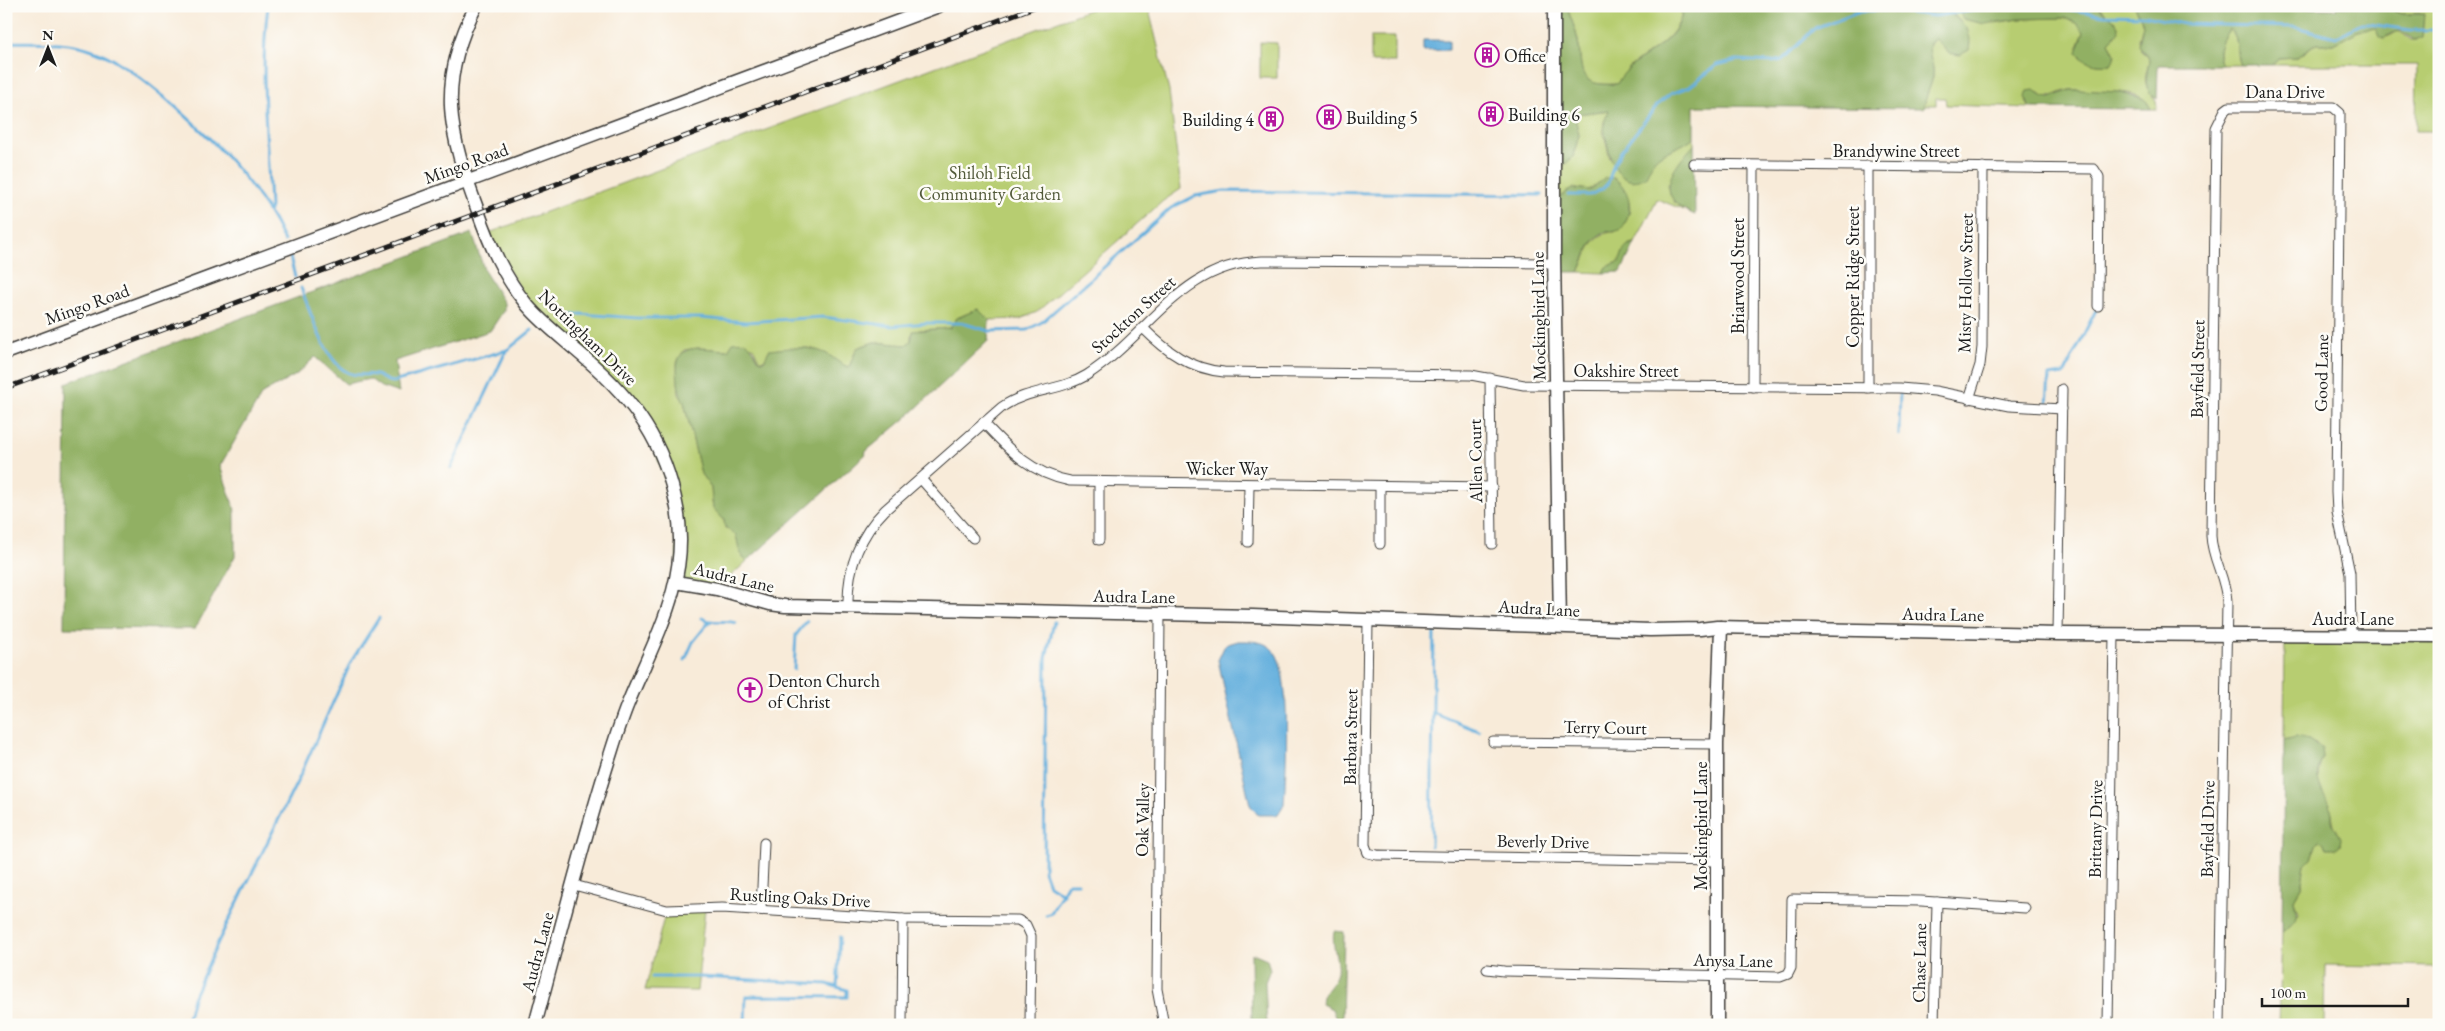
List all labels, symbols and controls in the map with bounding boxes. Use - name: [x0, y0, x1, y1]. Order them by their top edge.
- north arrow: [22, 22, 72, 72]
- text: N: [42, 26, 54, 44]
- building icon: Office: [1474, 42, 1500, 68]
- place label: Office: [1504, 44, 1546, 67]
- street label: Dana Drive: [2245, 80, 2325, 103]
- building icon: Building 6: [1478, 101, 1504, 127]
- place label: Building 6: [1508, 103, 1580, 126]
- building icon: Building 5: [1316, 104, 1342, 130]
- building icon: Building 4: [1258, 106, 1284, 132]
- place label: Building 5: [1346, 106, 1418, 129]
- place label: Building 4: [1182, 108, 1254, 131]
- street label: Mingo Road: [421, 137, 512, 189]
- street label: Brandywine Street: [1833, 139, 1960, 162]
- park label: Shiloh Field Community Garden: [919, 161, 1062, 205]
- street label: Copper Ridge Street: [1841, 206, 1864, 348]
- street label: Misty Hollow Street: [1952, 213, 1978, 353]
- street label: Briarwood Street: [1726, 218, 1749, 334]
- street label: Mockingbird Lane: [1525, 251, 1551, 381]
- street label: Stockton Street: [1086, 270, 1180, 358]
- street label: Mingo Road: [42, 278, 133, 330]
- street label: Nottingham Drive: [534, 284, 642, 390]
- street label: Bayfield Street: [2185, 319, 2209, 418]
- street label: Good Lane: [2309, 334, 2333, 412]
- street label: Oakshire Street: [1573, 359, 1679, 382]
- street label: Allen Court: [1463, 418, 1487, 504]
- street label: Wicker Way: [1186, 457, 1268, 480]
- street label: Audra Lane: [690, 556, 777, 597]
- street label: Audra Lane: [1092, 584, 1175, 608]
- street label: Audra Lane: [1496, 594, 1581, 622]
- street label: Audra Lane: [1901, 602, 1984, 626]
- street label: Audra Lane: [2311, 607, 2394, 630]
- place label: Denton Church of Christ: [768, 669, 880, 713]
- church icon: Denton Church of Christ: [737, 677, 763, 703]
- street label: Barbara Street: [1338, 688, 1362, 785]
- street label: Terry Court: [1563, 715, 1647, 739]
- street label: Mockingbird Lane: [1689, 762, 1712, 890]
- street label: Brittany Drive: [2083, 780, 2107, 878]
- street label: Bayfield Drive: [2195, 780, 2219, 878]
- street label: Oak Valley: [1130, 783, 1154, 857]
- street label: Beverly Drive: [1497, 829, 1589, 853]
- street label: Rustling Oaks Drive: [729, 882, 871, 912]
- street label: Audra Lane: [515, 909, 559, 996]
- street label: Chase Lane: [1907, 923, 1931, 1003]
- street label: Anysa Lane: [1692, 948, 1773, 972]
- scale bar: [2262, 976, 2409, 1008]
- text: 100 m: [2270, 983, 2307, 1002]

